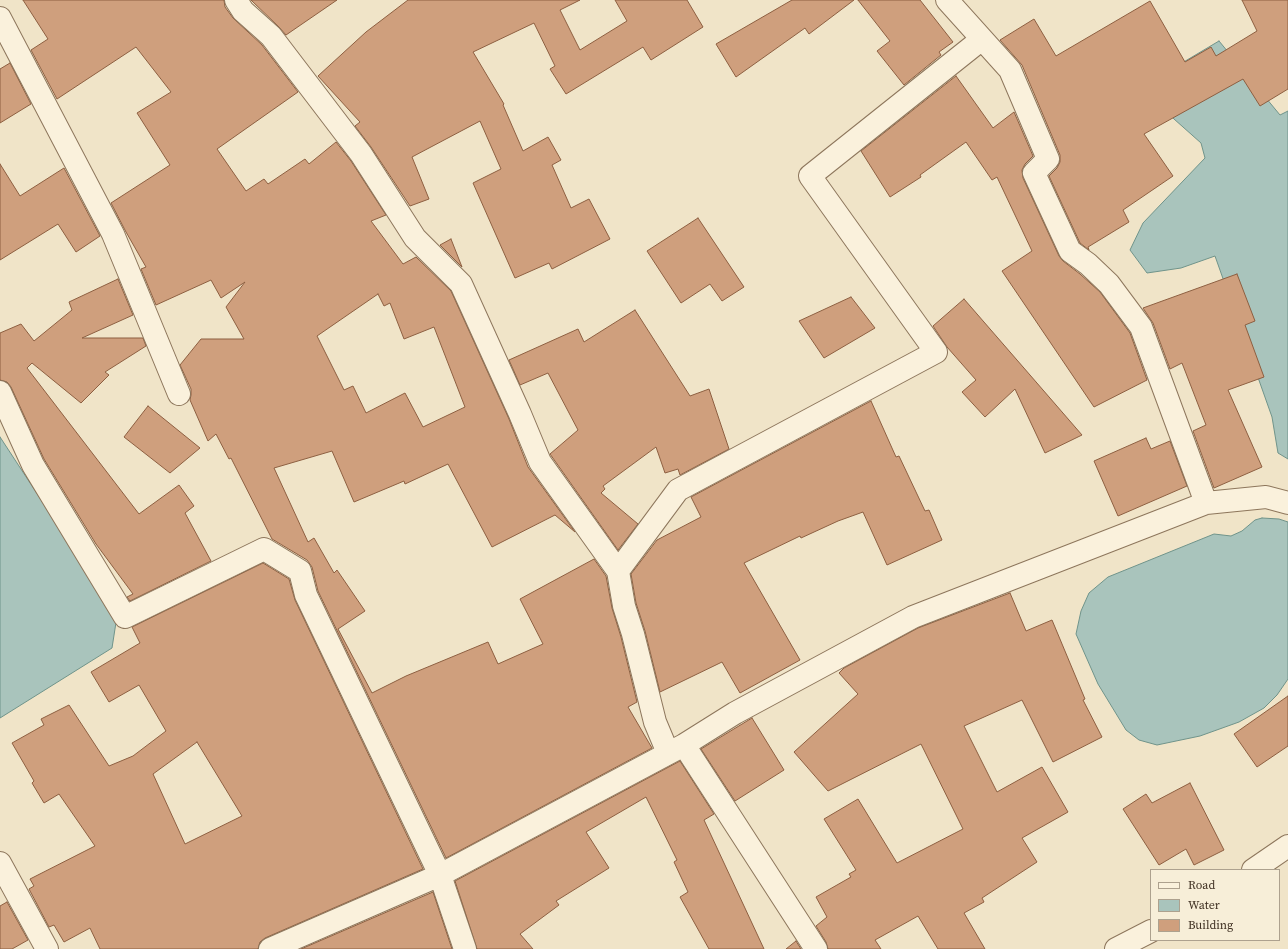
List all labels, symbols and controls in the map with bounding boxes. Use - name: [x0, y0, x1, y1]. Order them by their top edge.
- legend: [1150, 869, 1280, 941]
- text: Road: [1188, 877, 1215, 893]
- text: Water: [1188, 897, 1220, 913]
- text: Building: [1188, 917, 1233, 933]

